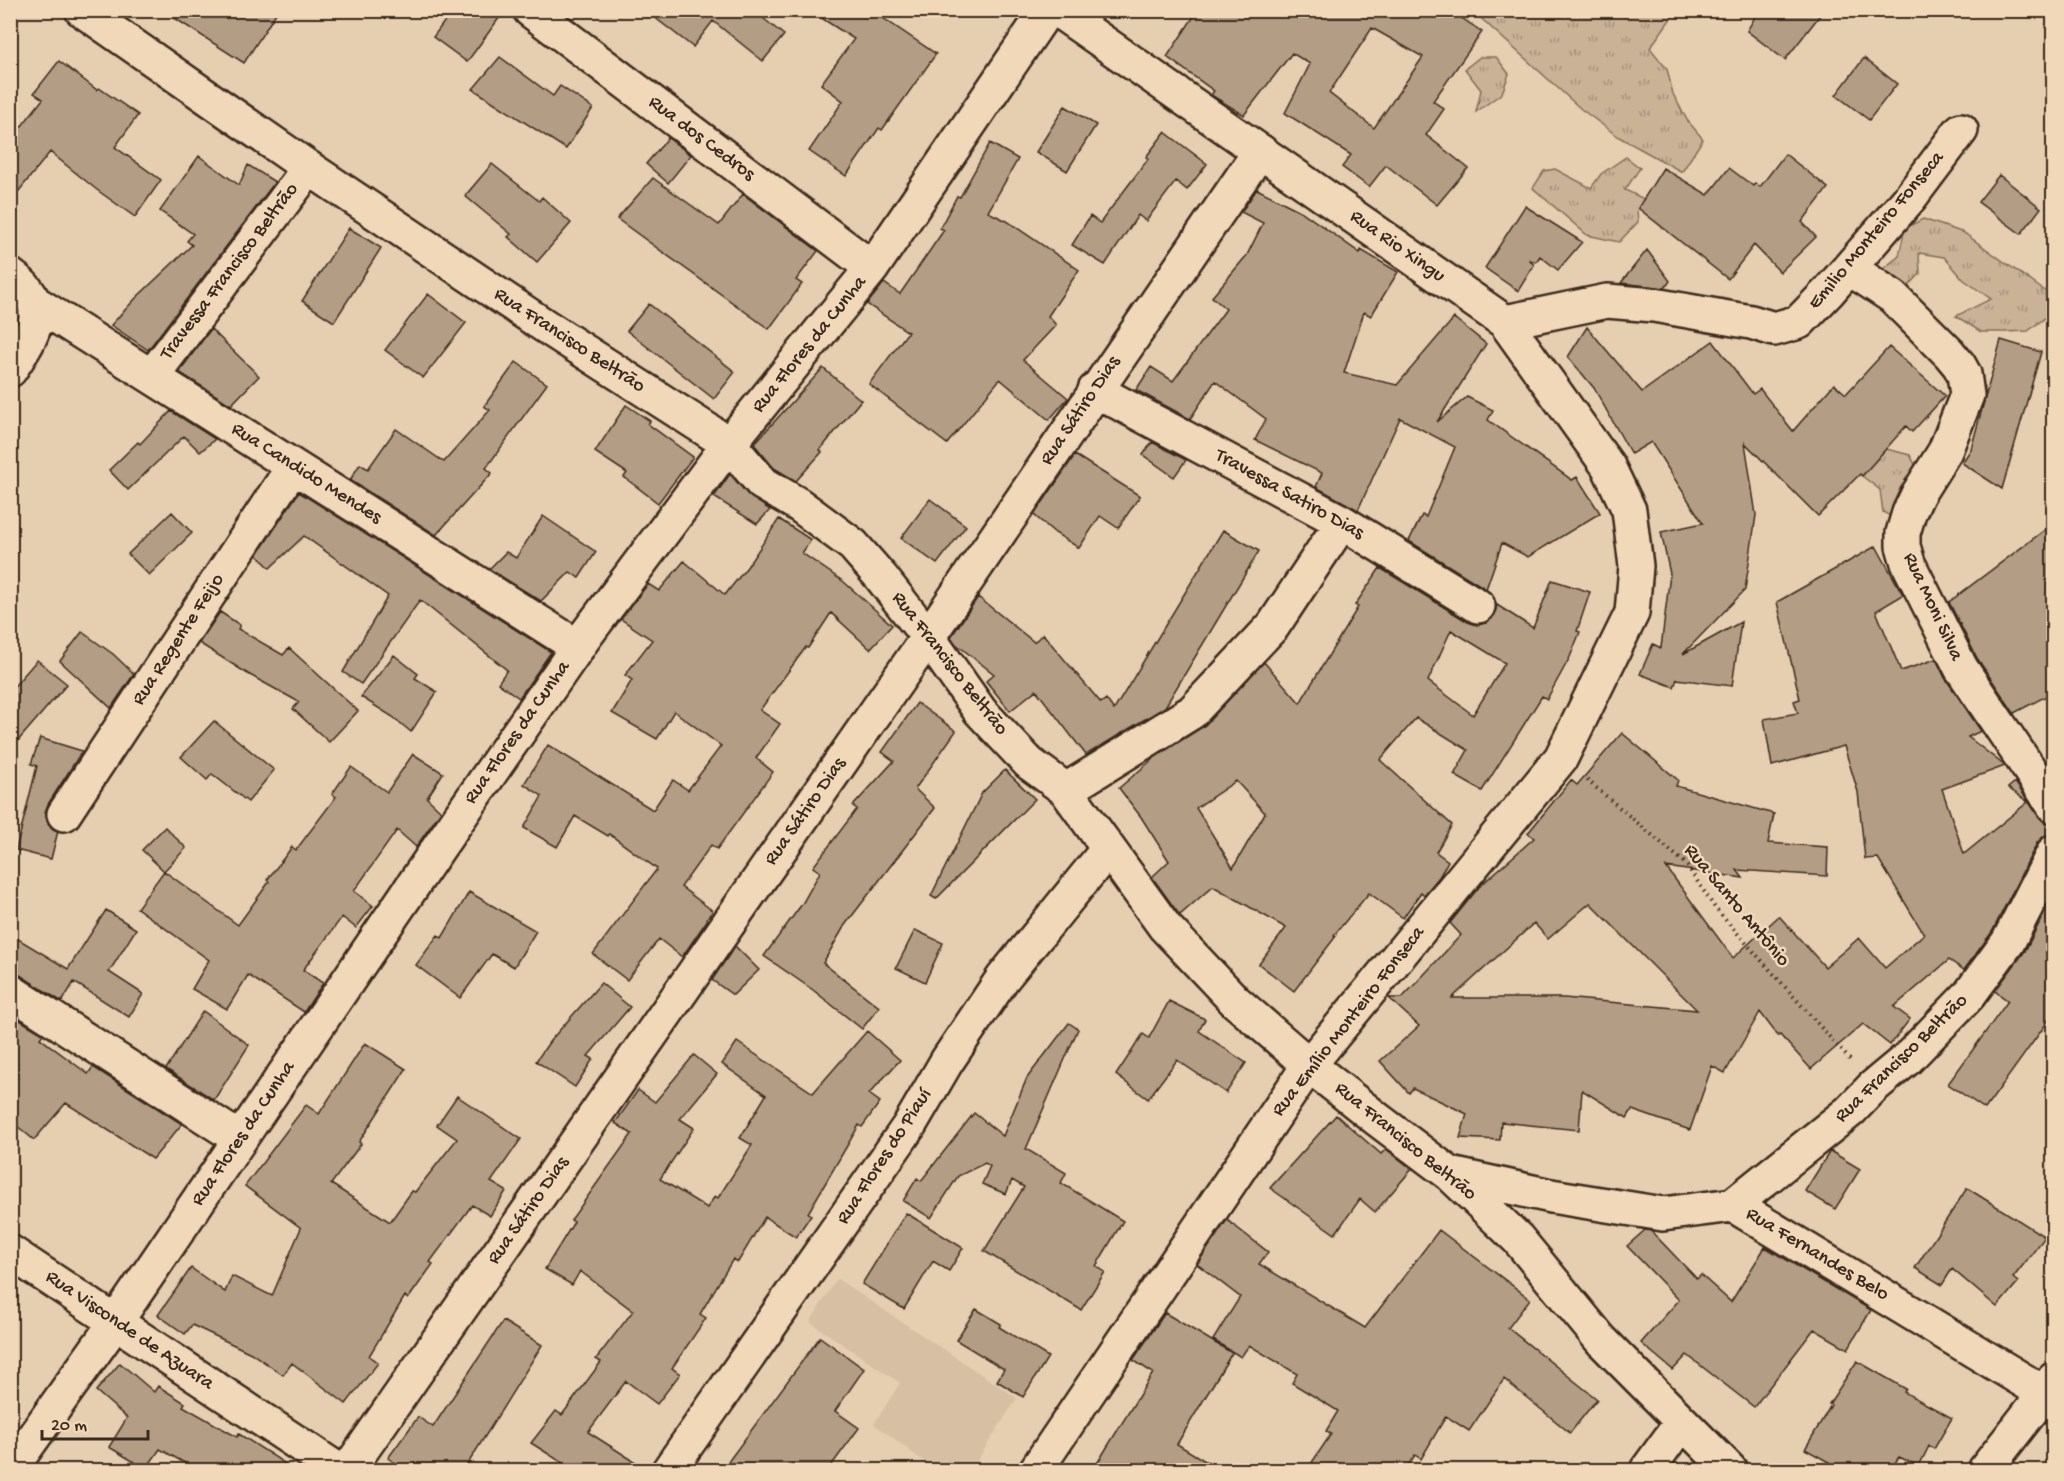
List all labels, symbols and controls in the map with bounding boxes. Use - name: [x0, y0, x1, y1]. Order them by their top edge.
- street label: Rua dos Cedros: [643, 91, 759, 187]
- street label: Emilio Monteiro Fonseca: [1804, 147, 1950, 315]
- street label: Travessa Francisco Beltrão: [155, 179, 304, 366]
- street label: Rua Rio Xingu: [1345, 206, 1449, 289]
- street label: Rua Flores da Cunha: [748, 271, 873, 418]
- street label: Rua Francisco Beltrão: [489, 283, 649, 399]
- street label: Rua Sátiro Dias: [1036, 352, 1126, 470]
- street label: Rua Candido Mendes: [226, 418, 386, 530]
- street label: Travessa Satiro Dias: [1210, 444, 1368, 546]
- street label: Rua Moni Silva: [1897, 549, 1967, 665]
- street label: Rua Regente Feijo: [128, 570, 230, 710]
- street label: Rua Francisco Beltrão: [886, 588, 1012, 740]
- street label: Rua Flores da Cunha: [460, 656, 577, 809]
- street label: Rua Sátiro Dias: [760, 753, 852, 870]
- street label: Rua Santo Antônio: [1678, 840, 1794, 972]
- street label: Rua Emílio Monteiro Fonseca: [1268, 922, 1431, 1122]
- street label: Rua Francisco Beltrão: [1831, 990, 1973, 1128]
- street label: Rua Flores da Cunha: [187, 1057, 301, 1211]
- street label: Rua Francisco Beltrão: [1329, 1078, 1481, 1206]
- street label: Rua Flores do Piauí: [833, 1084, 938, 1229]
- street label: Rua Sátiro Dias: [483, 1152, 575, 1269]
- street label: Rua Fernandes Belo: [1741, 1203, 1893, 1307]
- street label: Rua Visconde de Azuara: [40, 1266, 218, 1396]
- scale bar: [42, 1403, 148, 1441]
- text: 20 m: [51, 1416, 87, 1437]

